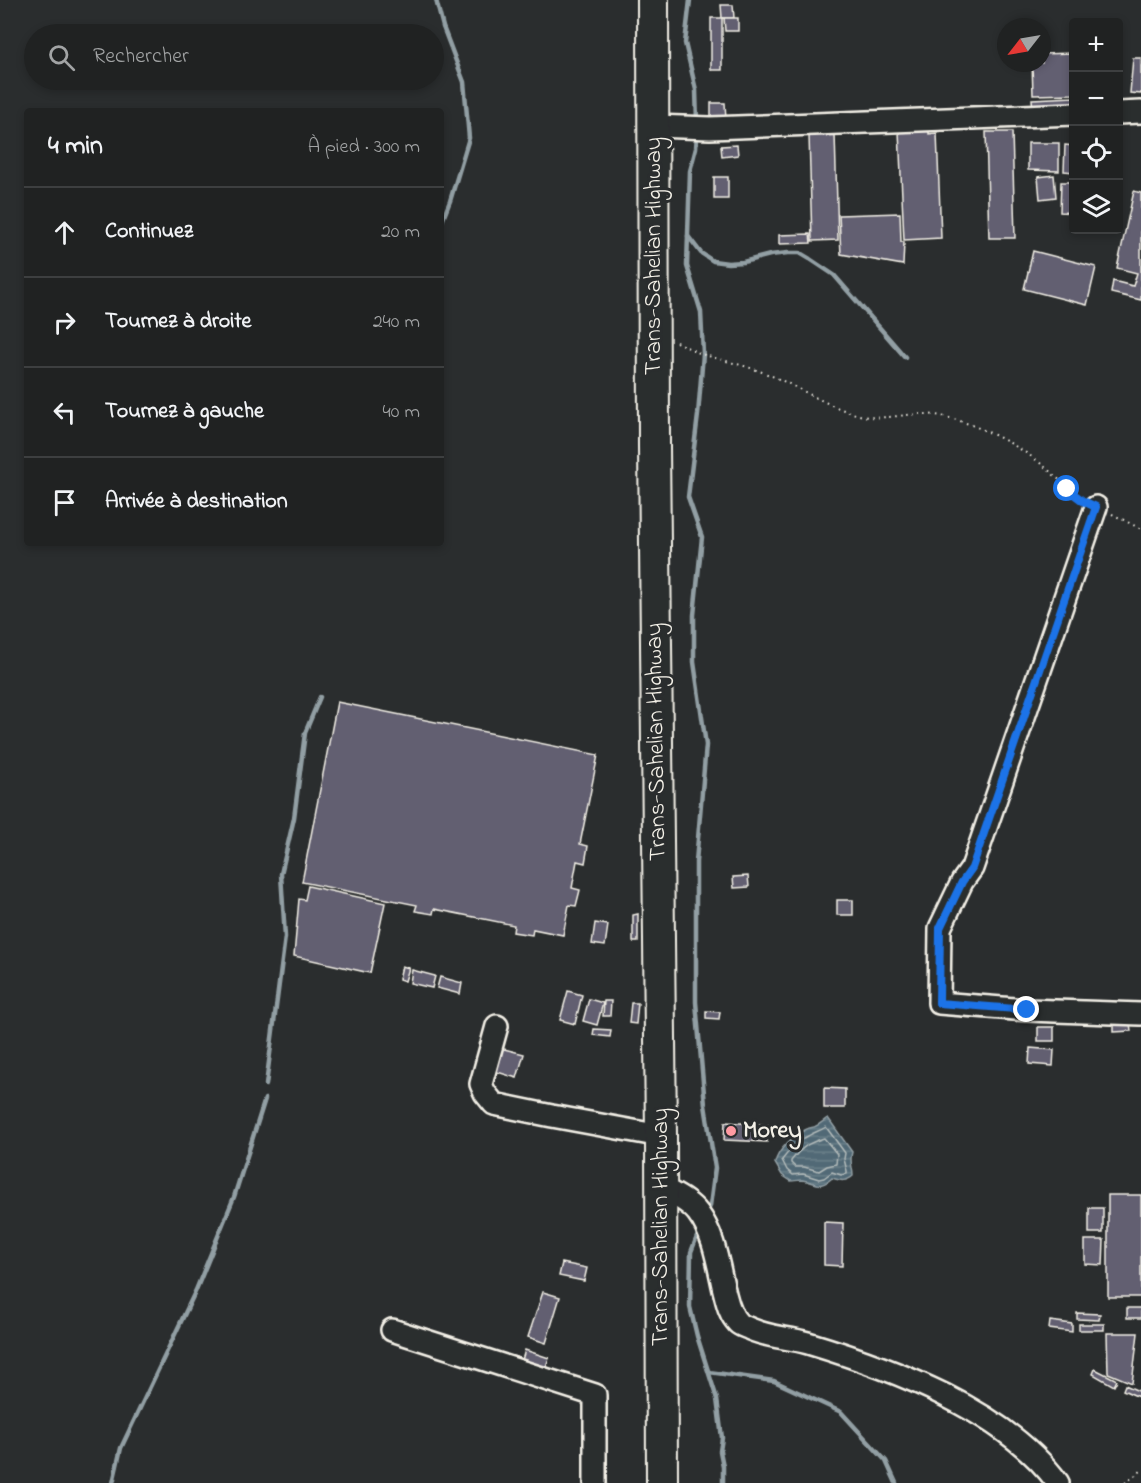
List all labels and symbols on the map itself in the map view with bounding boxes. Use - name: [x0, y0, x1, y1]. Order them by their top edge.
- north arrow: [997, 18, 1051, 72]
- street label: Trans-Sahelian Highway: [637, 137, 673, 375]
- route start: [1053, 475, 1079, 501]
- street label: Trans-Sahelian Highway: [637, 622, 678, 861]
- route end: [1013, 996, 1039, 1022]
- street label: Trans-Sahelian Highway: [644, 1108, 680, 1346]
- place label: Morey: [743, 1114, 802, 1150]
- marker: Morey: [724, 1124, 738, 1138]

